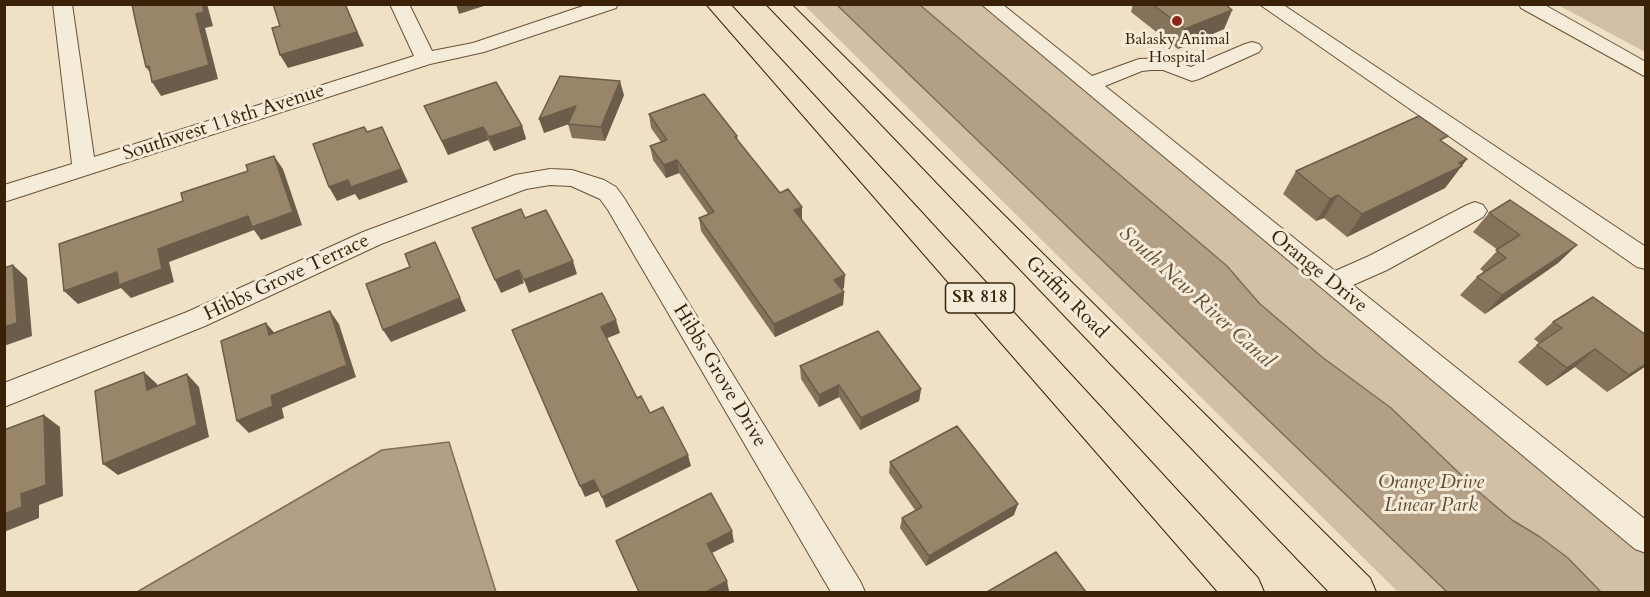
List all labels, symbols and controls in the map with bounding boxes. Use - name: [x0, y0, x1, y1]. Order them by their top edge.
- marker: Balasky Animal Hospital: [1170, 14, 1184, 28]
- place label: Balasky Animal Hospital: [1125, 30, 1229, 68]
- street label: Southwest 118th Avenue: [120, 79, 328, 167]
- water label: South New River Canal: [1113, 222, 1279, 374]
- street label: Orange Drive: [1264, 225, 1372, 319]
- street label: Hibbs Grove Terrace: [201, 229, 373, 327]
- street label: Griffin Road: [1020, 252, 1112, 344]
- road number: SR 818: [946, 283, 1014, 313]
- street label: Hibbs Grove Drive: [667, 300, 771, 452]
- park label: Orange Drive Linear Park: [1378, 471, 1484, 518]

